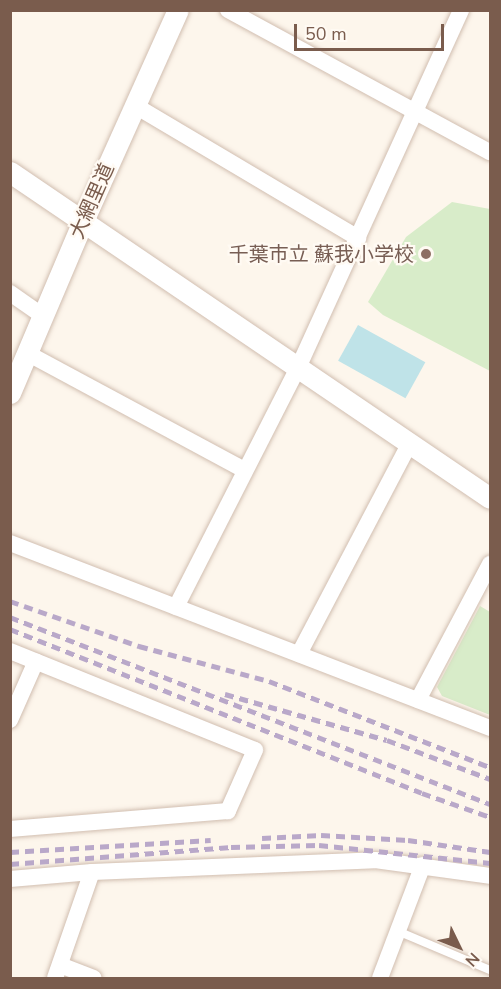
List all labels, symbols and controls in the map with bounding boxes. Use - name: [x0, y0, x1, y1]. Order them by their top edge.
- scale bar: [297, 12, 447, 50]
- text: 50 m: [305, 22, 347, 46]
- street label: 大網里道: [65, 160, 119, 242]
- place label: 千葉市立 蘇我小学校: [229, 242, 414, 266]
- marker: 千葉市立 蘇我小学校: [419, 247, 433, 261]
- north arrow: [429, 917, 489, 977]
- text: N: [460, 947, 484, 971]

